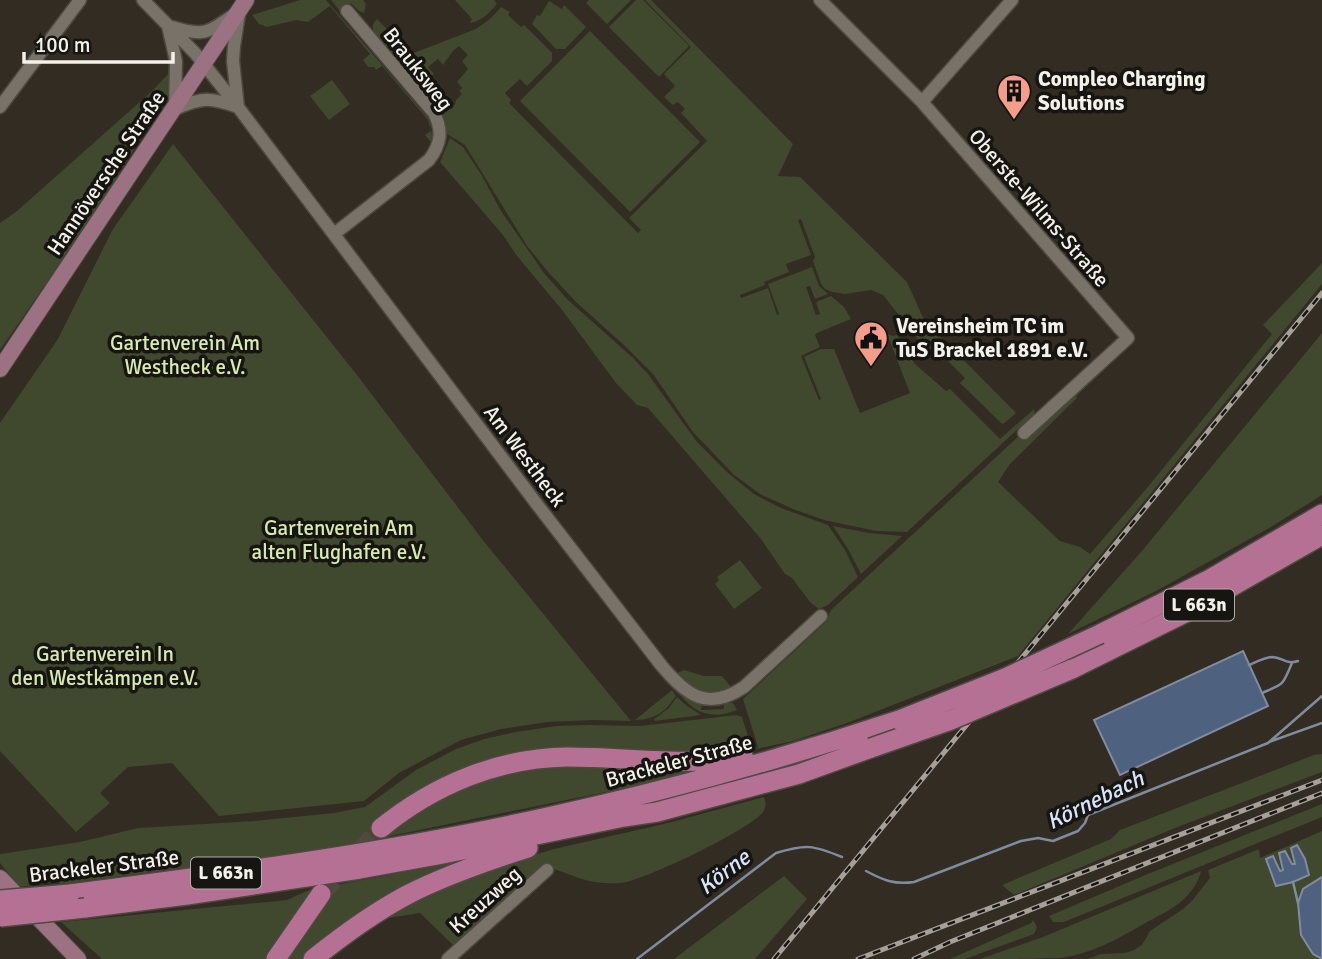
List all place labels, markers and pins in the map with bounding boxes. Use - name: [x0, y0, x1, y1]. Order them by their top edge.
- place label: Compleo Charging Solutions: [1038, 66, 1206, 116]
- building icon: Compleo Charging Solutions: [995, 72, 1033, 121]
- place label: Vereinsheim TC im TuS Brackel 1891 e.V.: [896, 313, 1088, 363]
- public building icon: Vereinsheim TC im TuS Brackel 1891 e.V.: [852, 319, 890, 368]

